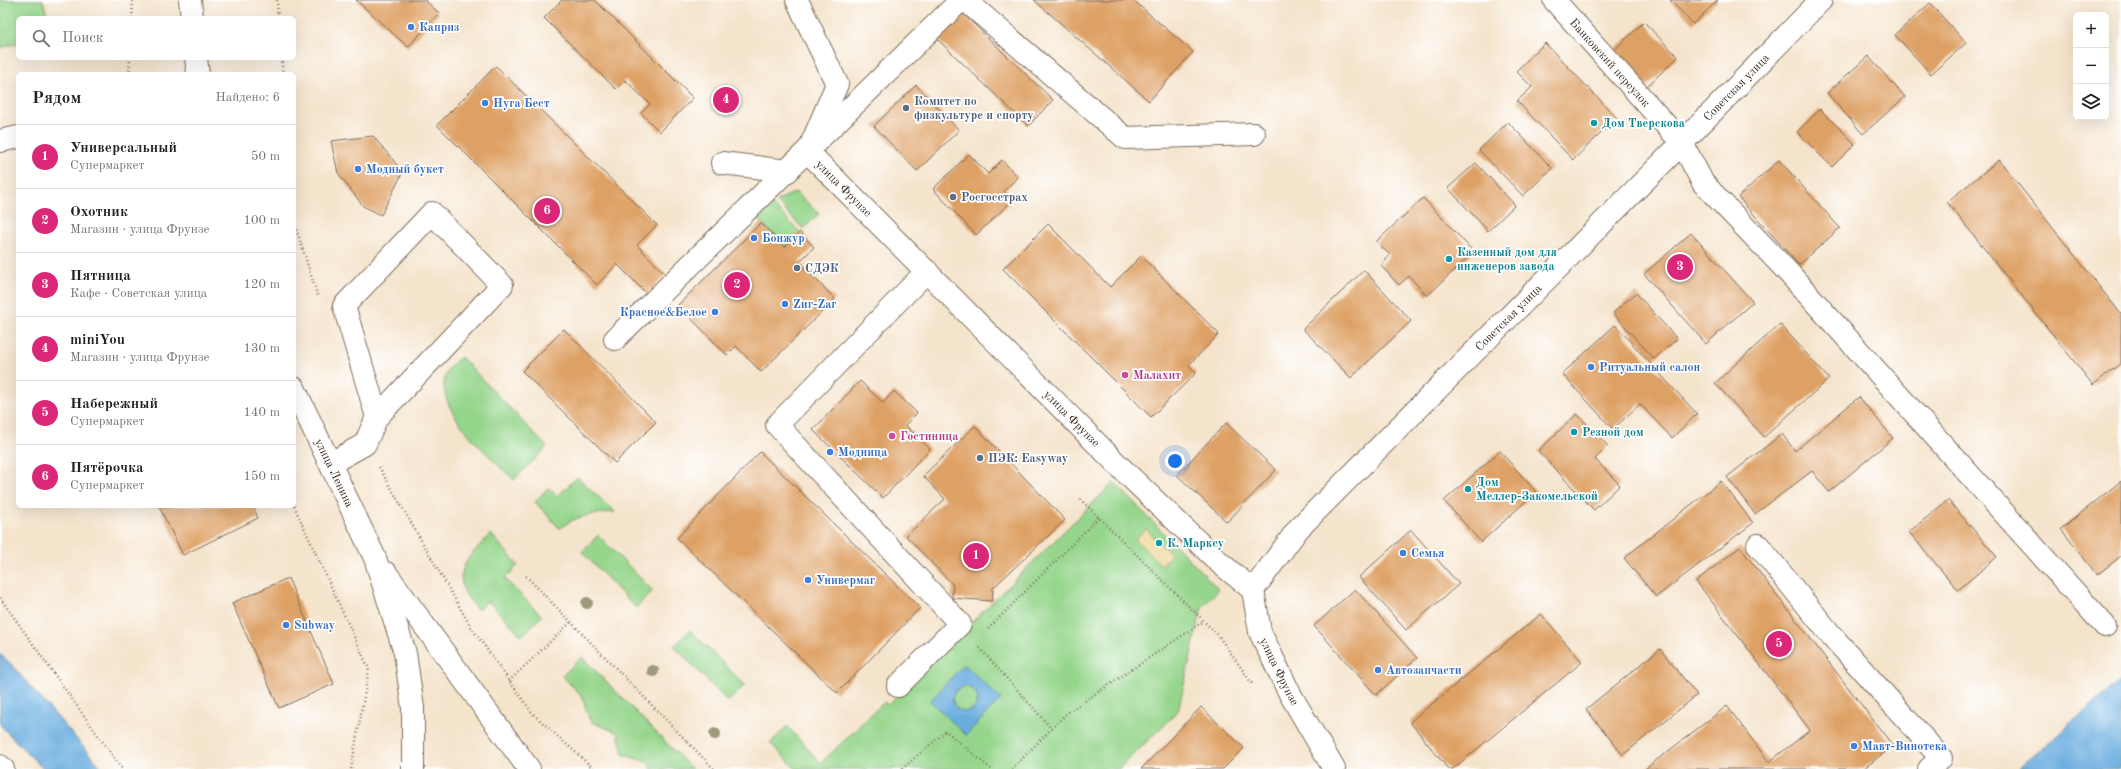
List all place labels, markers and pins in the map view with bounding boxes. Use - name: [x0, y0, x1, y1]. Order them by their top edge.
- marker: Каприз: [406, 22, 416, 32]
- place label: Каприз: [419, 22, 459, 34]
- pin: 4: [713, 85, 739, 115]
- place label: Комитет по физкультуре и спорту: [914, 96, 1034, 122]
- marker: Нуга Бест: [480, 98, 490, 108]
- place label: Нуга Бест: [493, 98, 550, 110]
- marker: Комитет по физкультуре и спорту: [901, 103, 911, 113]
- marker: Дом Тверскова: [1589, 118, 1599, 128]
- place label: Дом Тверскова: [1602, 118, 1685, 130]
- marker: Модный букет: [353, 164, 363, 174]
- place label: Модный букет: [366, 164, 444, 176]
- marker: Росгосстрах: [948, 192, 958, 202]
- place label: Росгосстрах: [961, 192, 1028, 204]
- pin: 6: [534, 196, 560, 226]
- marker: Бонжур: [749, 233, 759, 243]
- place label: Бонжур: [762, 233, 805, 245]
- place label: Казенный дом для инженеров завода: [1457, 247, 1557, 273]
- pin: 3: [1667, 252, 1693, 282]
- marker: Казенный дом для инженеров завода: [1444, 254, 1454, 264]
- marker: СДЭК: [792, 263, 802, 273]
- place label: СДЭК: [805, 263, 839, 275]
- pin: 2: [724, 270, 750, 300]
- marker: Zиг-Zаг: [780, 299, 790, 309]
- place label: Zиг-Zаг: [793, 299, 837, 311]
- place label: Красное&Белое: [620, 307, 707, 319]
- marker: Красное&Белое: [710, 307, 720, 317]
- marker: Ритуальный салон: [1586, 362, 1596, 372]
- place label: Ритуальный салон: [1599, 362, 1700, 374]
- marker: Малахит: [1120, 370, 1130, 380]
- place label: Малахит: [1133, 370, 1181, 382]
- marker: Резной дом: [1569, 427, 1579, 437]
- place label: Резной дом: [1582, 427, 1644, 439]
- marker: Гостиница: [887, 431, 897, 441]
- place label: Гостиница: [900, 431, 958, 443]
- marker: Модница: [825, 447, 835, 457]
- place label: Модница: [838, 447, 887, 459]
- marker: ПЭК: Easyway: [975, 453, 985, 463]
- place label: ПЭК: Easyway: [988, 453, 1068, 465]
- place label: Дом Меллер-Закомельской: [1476, 477, 1598, 503]
- marker: Дом Меллер-Закомельской: [1463, 484, 1473, 494]
- marker: К. Марксу: [1154, 538, 1164, 548]
- place label: К. Марксу: [1167, 538, 1224, 550]
- pin: 1: [963, 541, 989, 571]
- marker: Семья: [1398, 548, 1408, 558]
- place label: Семья: [1411, 548, 1445, 560]
- marker: Универмаг: [803, 575, 813, 585]
- place label: Универмаг: [816, 575, 875, 587]
- marker: Subway: [281, 620, 291, 630]
- place label: Subway: [294, 620, 335, 632]
- pin: 5: [1766, 629, 1792, 659]
- marker: Автозапчасти: [1373, 665, 1383, 675]
- place label: Автозапчасти: [1386, 665, 1462, 677]
- marker: Мавт-Винотека: [1849, 741, 1859, 751]
- place label: Мавт-Винотека: [1862, 741, 1947, 753]

